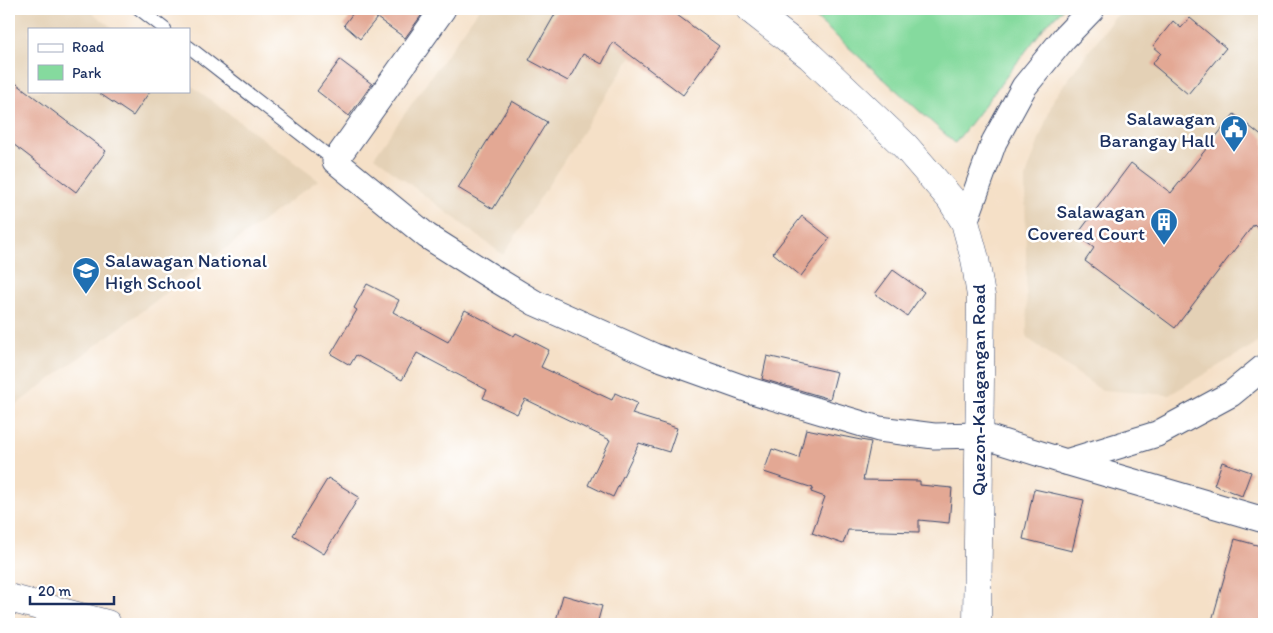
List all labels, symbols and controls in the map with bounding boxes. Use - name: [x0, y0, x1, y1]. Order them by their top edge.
- legend: [28, 28, 190, 92]
- text: Road: [72, 38, 105, 56]
- text: Park: [72, 64, 102, 82]
- place label: Salawagan Barangay Hall: [1099, 107, 1216, 152]
- public building icon: Salawagan Barangay Hall: [1219, 114, 1249, 153]
- place label: Salawagan Covered Court: [1027, 200, 1145, 245]
- building icon: Salawagan Covered Court: [1149, 207, 1179, 246]
- place label: Salawagan National High School: [105, 249, 268, 294]
- school or university icon: Salawagan National High School: [71, 256, 101, 295]
- street label: Quezon-Kalagangan Road: [967, 284, 990, 496]
- scale bar: [30, 573, 114, 605]
- text: 20 m: [38, 582, 72, 600]

